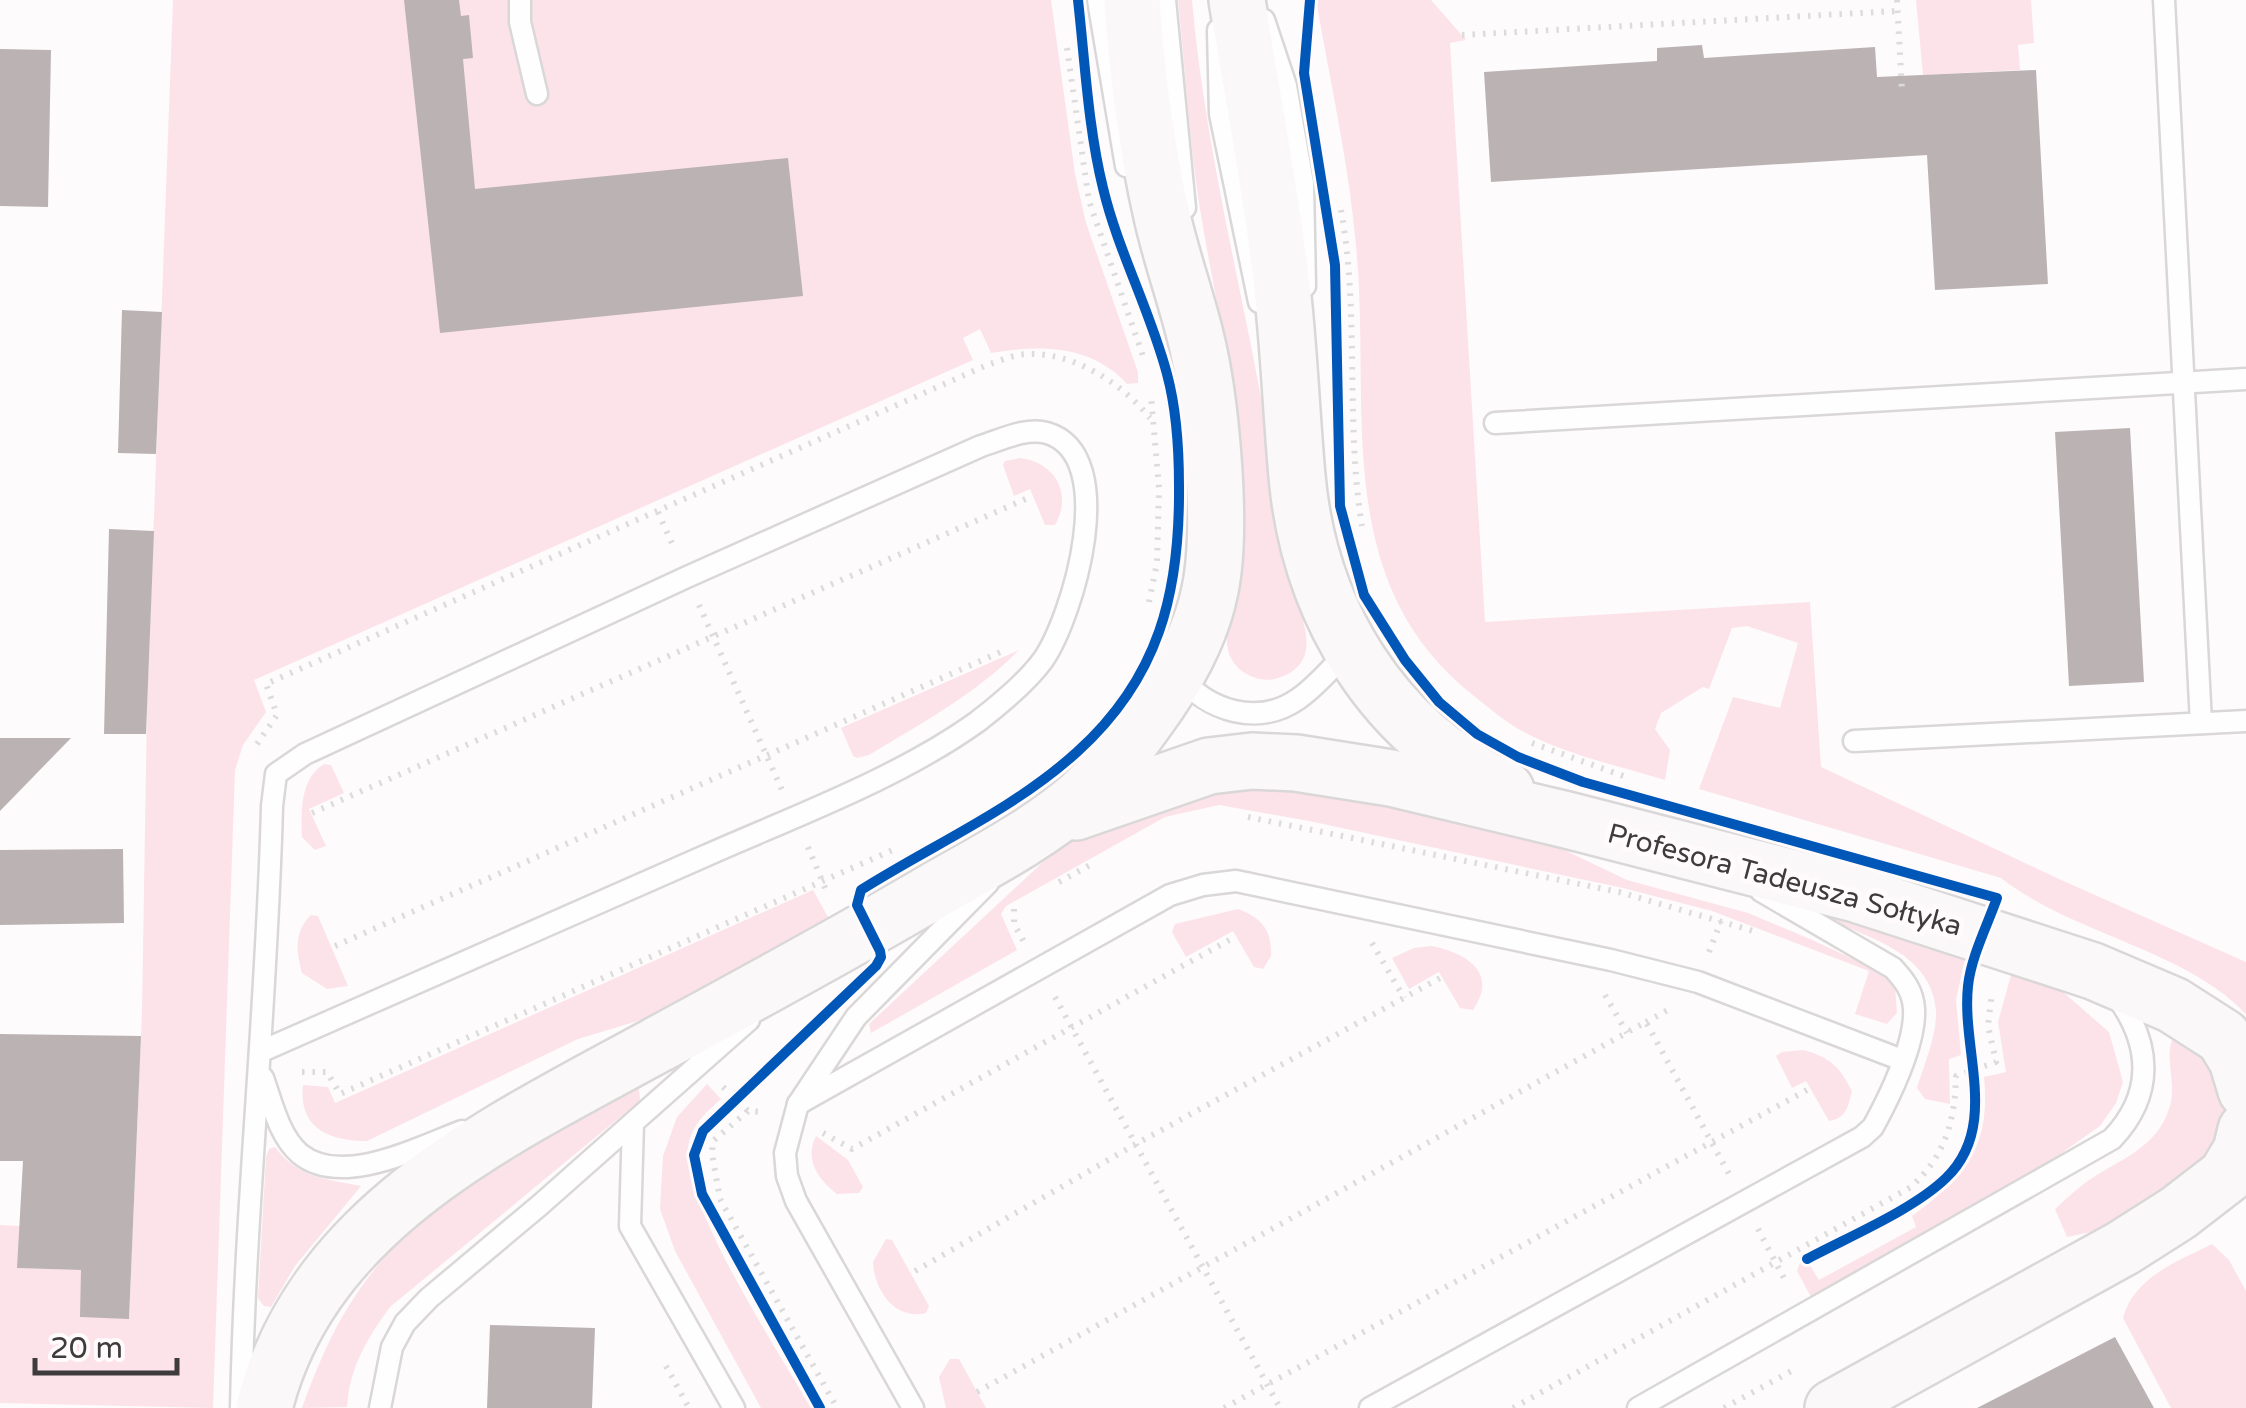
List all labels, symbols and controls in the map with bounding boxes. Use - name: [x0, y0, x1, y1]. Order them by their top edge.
- street label: Profesora Tadeusza Sołtyka: [1604, 816, 1965, 944]
- scale bar: [35, 1313, 178, 1375]
- text: 20 m: [50, 1330, 123, 1367]

